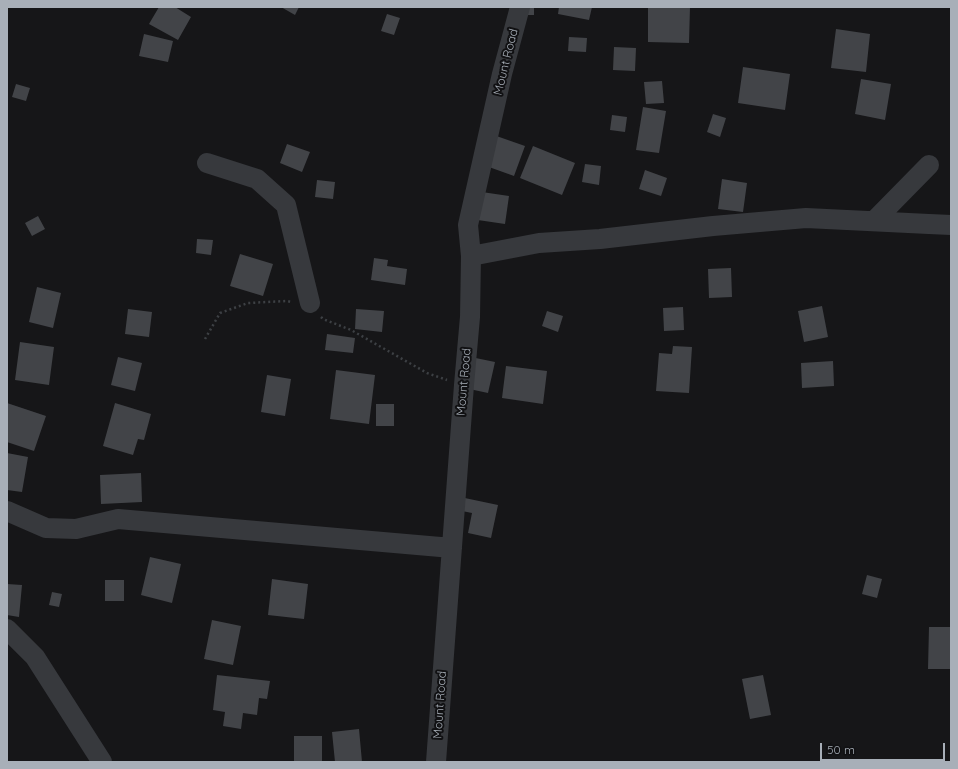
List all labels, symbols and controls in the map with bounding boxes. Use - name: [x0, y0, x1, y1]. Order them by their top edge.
- street label: Mount Road: [491, 27, 521, 97]
- street label: Mount Road: [454, 347, 474, 417]
- street label: Mount Road: [430, 671, 450, 739]
- scale bar: [822, 735, 947, 761]
- text: 50 m: [827, 742, 855, 757]

